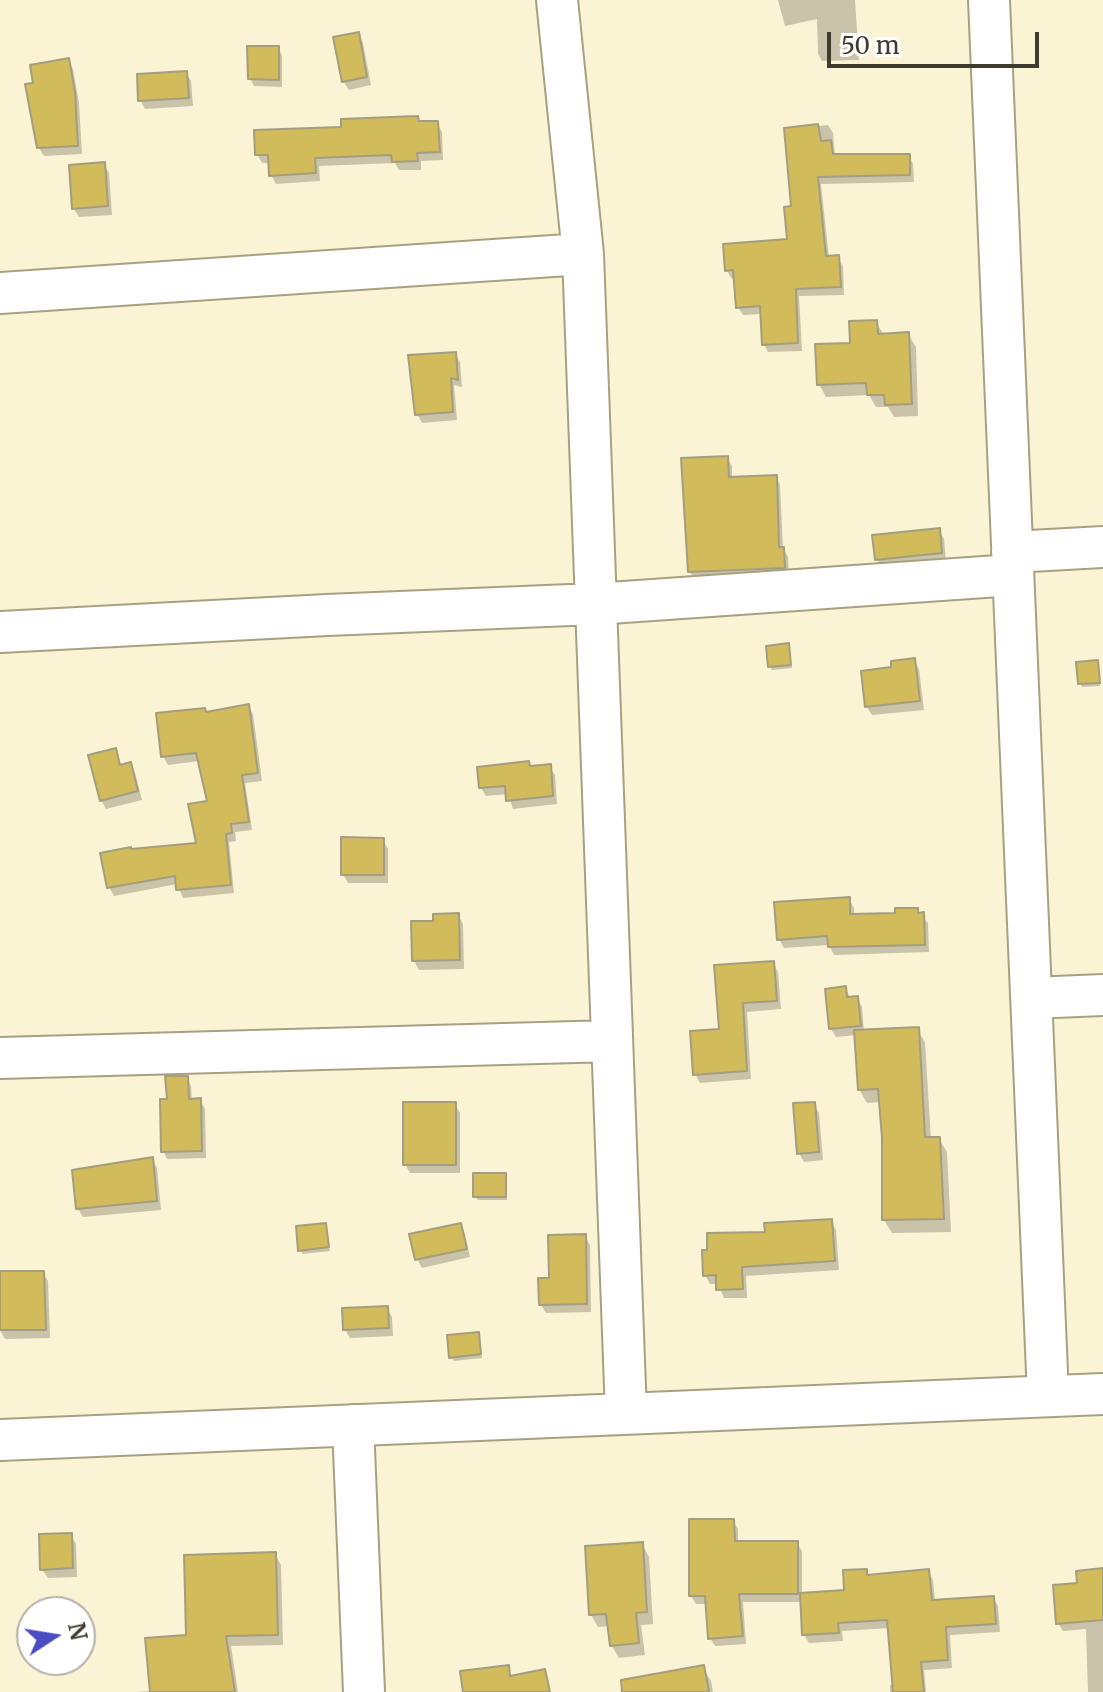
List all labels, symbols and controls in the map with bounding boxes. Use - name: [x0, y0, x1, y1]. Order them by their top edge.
- scale bar: [831, 16, 1043, 66]
- text: 50 m: [841, 30, 900, 61]
- north arrow: [16, 1596, 96, 1676]
- text: N: [62, 1620, 93, 1643]

